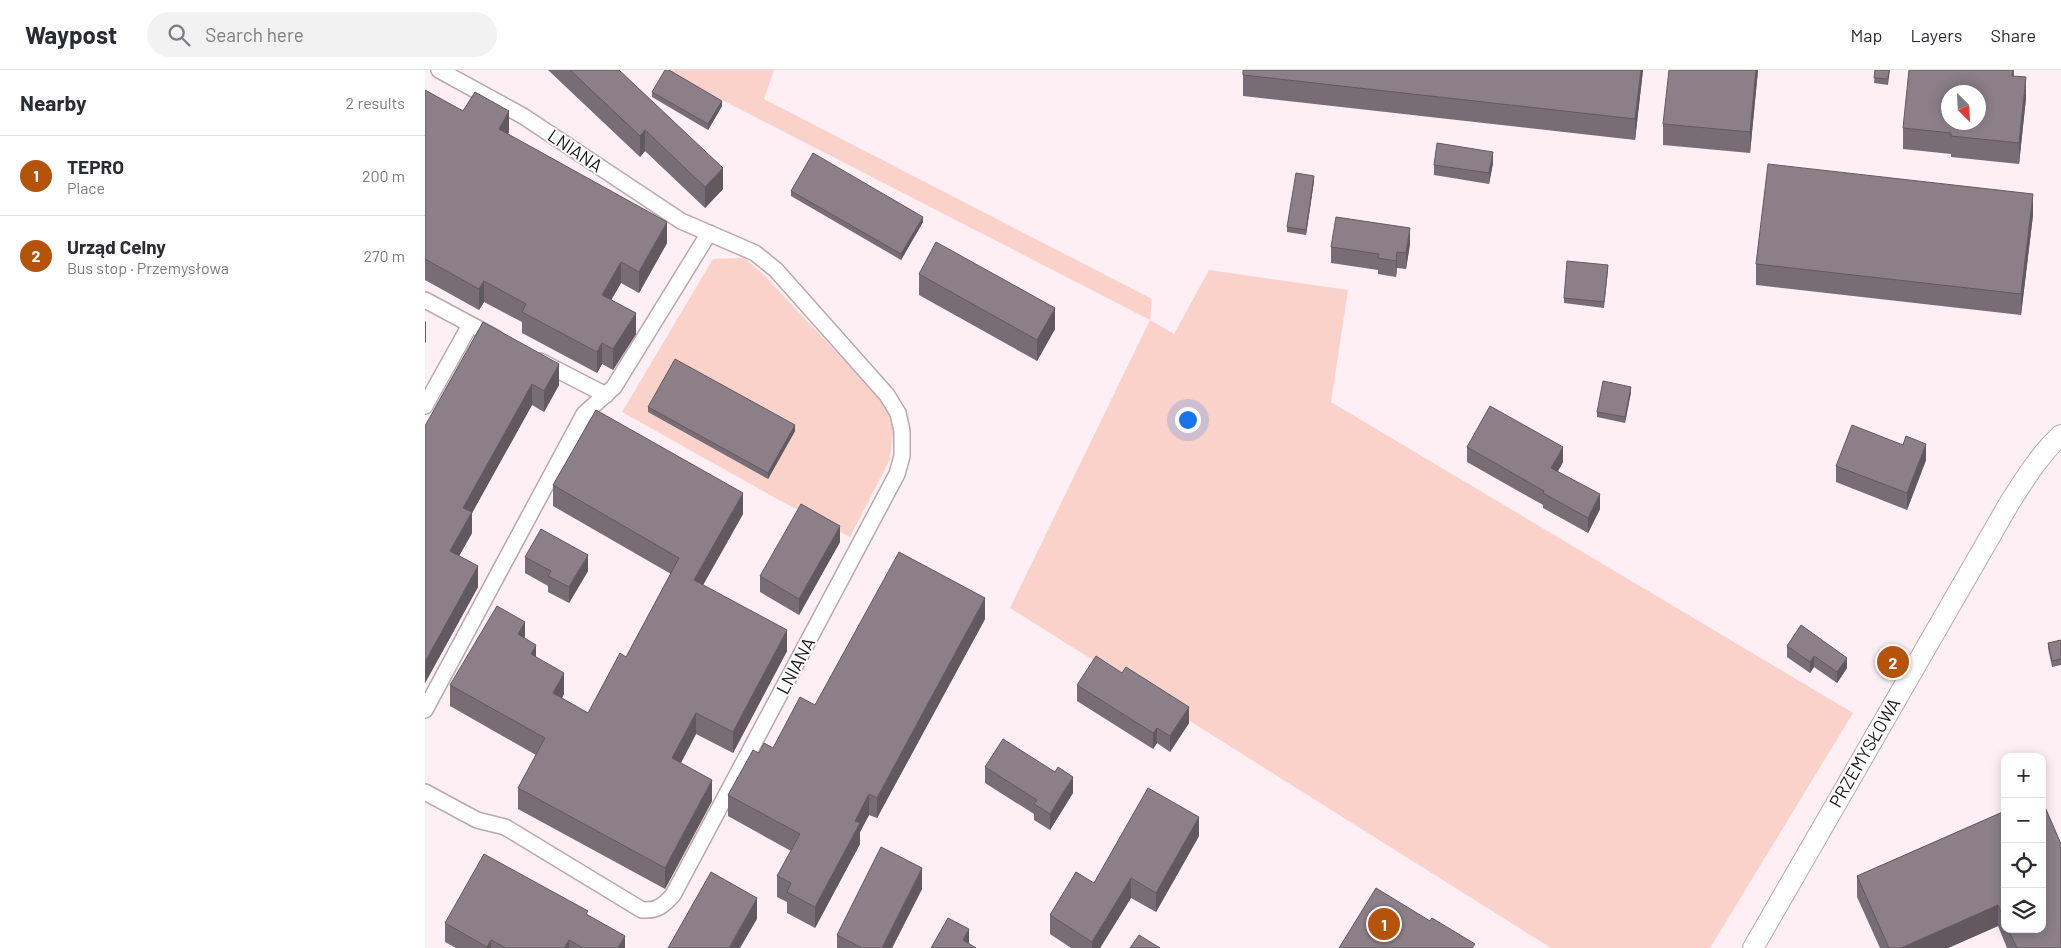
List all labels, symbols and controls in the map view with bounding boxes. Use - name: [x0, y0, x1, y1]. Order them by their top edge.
- search box: [147, 12, 497, 57]
- text: Waypost: [25, 20, 117, 49]
- icon: search: [165, 21, 193, 49]
- text: Search here: [205, 23, 304, 46]
- text: Map: [1850, 24, 1882, 46]
- text: Layers: [1910, 24, 1963, 46]
- text: Share: [1991, 24, 2036, 46]
- north arrow: [1941, 85, 1986, 130]
- text: Nearby: [20, 90, 86, 115]
- text: 2 results: [346, 93, 405, 112]
- street label: LNIANA: [544, 124, 607, 176]
- text: TEPRO: [67, 155, 124, 178]
- text: 1: [33, 166, 39, 185]
- text: 200 m: [362, 166, 405, 185]
- text: Place: [67, 178, 105, 197]
- text: Urząd Celny: [67, 235, 166, 258]
- text: 2: [32, 246, 40, 265]
- text: 270 m: [363, 246, 405, 265]
- text: Bus stop · Przemysłowa: [67, 258, 229, 277]
- your location: [1175, 407, 1201, 433]
- street label: LNIANA: [771, 633, 819, 698]
- pin: 2: [1877, 643, 1909, 681]
- street label: PRZEMYSŁOWA: [1824, 694, 1904, 811]
- map controls: [2001, 753, 2046, 933]
- button: +: [2001, 753, 2046, 798]
- button: −: [2001, 798, 2046, 843]
- button: locate: [2001, 843, 2046, 888]
- button: layers: [2001, 888, 2046, 933]
- pin: 1: [1368, 905, 1400, 943]

